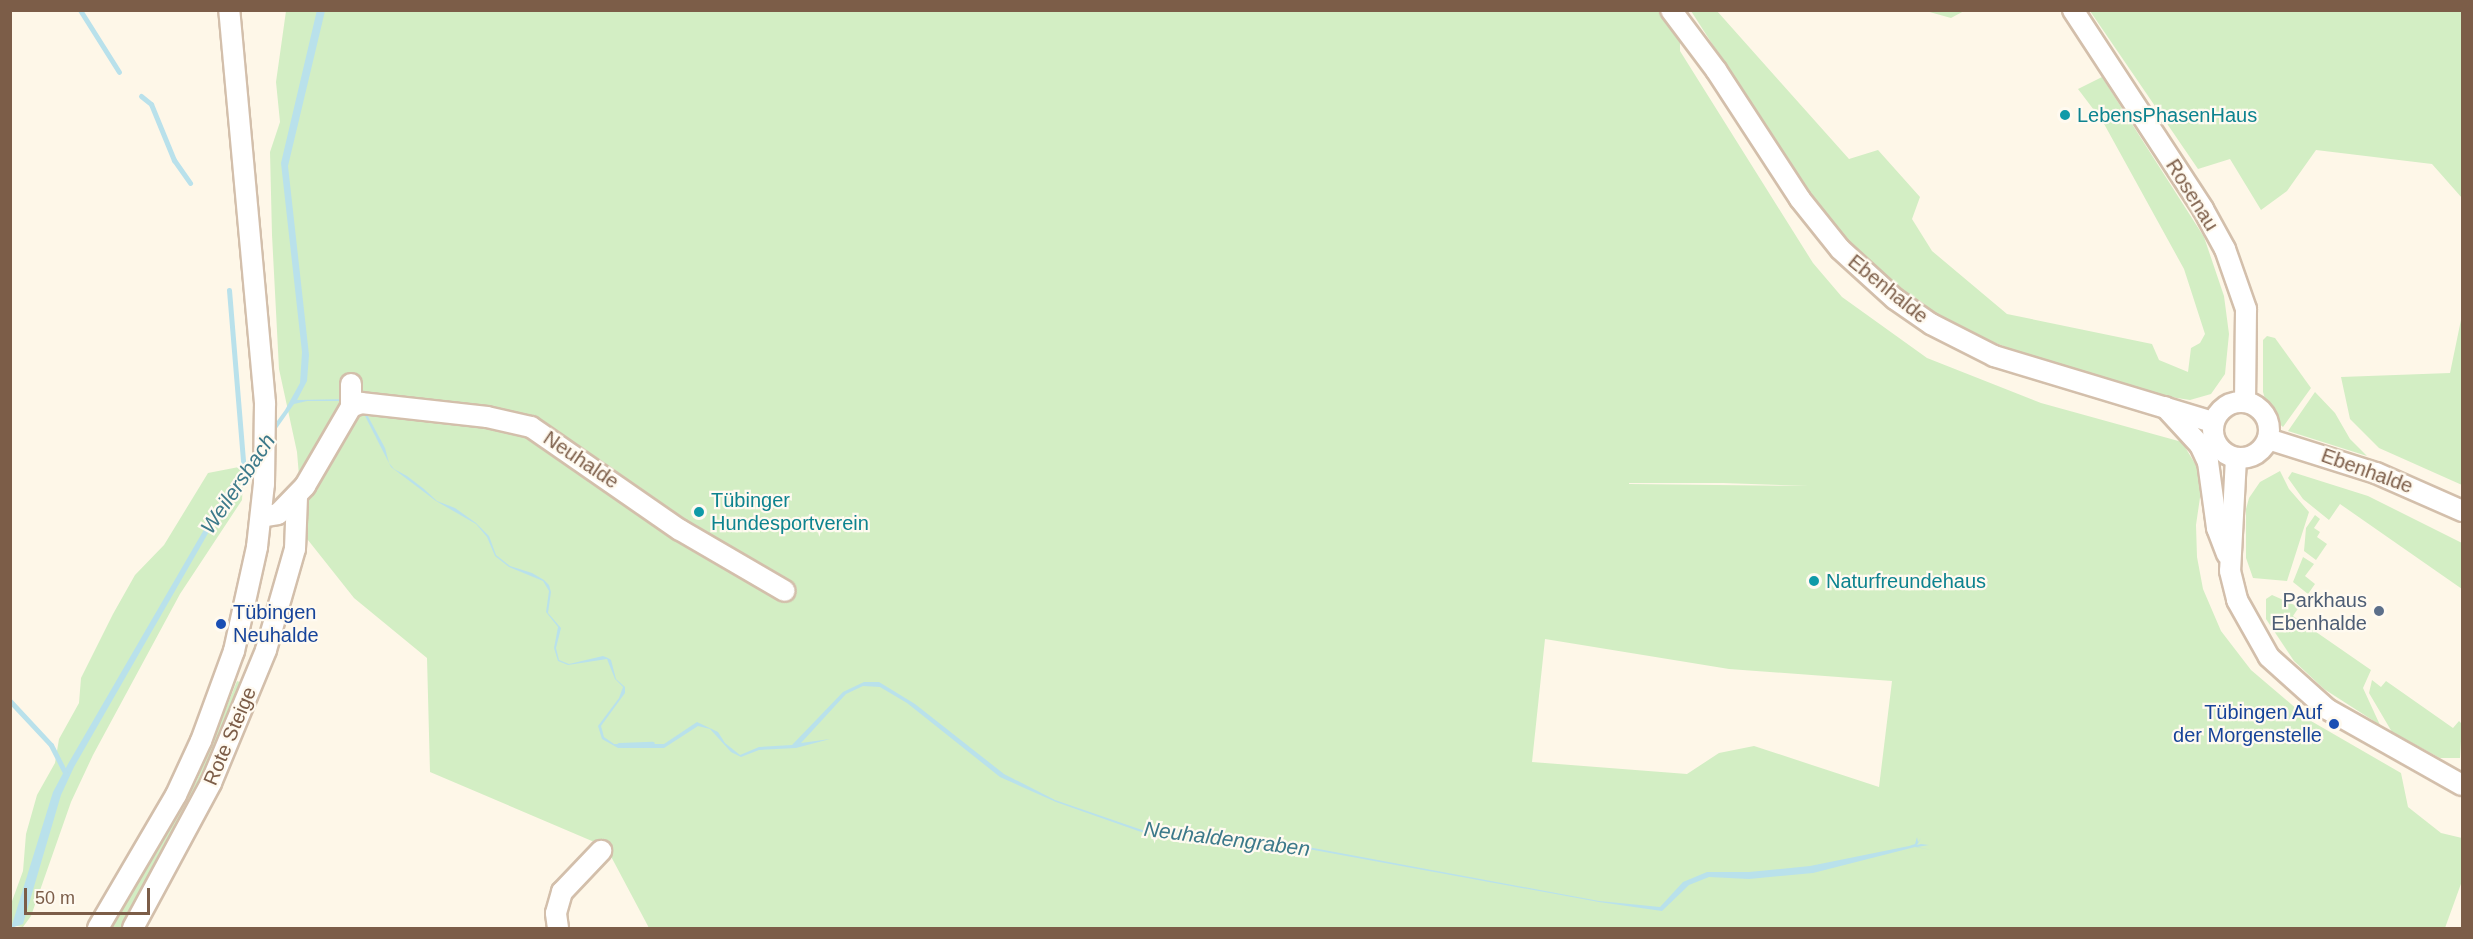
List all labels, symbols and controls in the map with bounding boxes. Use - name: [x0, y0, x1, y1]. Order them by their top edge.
- place label: LebensPhasenHaus: [2077, 103, 2257, 127]
- marker: LebensPhasenHaus: [2058, 108, 2072, 122]
- street label: Rosenau: [2161, 155, 2223, 235]
- street label: Ebenhalde: [1843, 250, 1933, 328]
- street label: Neuhalde: [539, 426, 623, 494]
- water label: Weilersbach: [195, 429, 281, 539]
- street label: Ebenhalde: [2318, 443, 2416, 499]
- place label: Tübinger Hundesportverein: [711, 488, 869, 535]
- marker: Tübinger Hundesportverein: [692, 505, 706, 519]
- place label: Naturfreundehaus: [1826, 569, 1986, 593]
- marker: Naturfreundehaus: [1807, 574, 1821, 588]
- place label: Parkhaus Ebenhalde: [2271, 588, 2367, 635]
- place label: Tübingen Neuhalde: [233, 600, 319, 647]
- marker: Parkhaus Ebenhalde: [2372, 604, 2386, 618]
- marker: Tübingen Neuhalde: [214, 617, 228, 631]
- street label: Rote Steige: [199, 683, 261, 789]
- place label: Tübingen Auf der Morgenstelle: [2173, 700, 2322, 747]
- marker: Tübingen Auf der Morgenstelle: [2327, 717, 2341, 731]
- water label: Neuhaldengraben: [1143, 816, 1311, 862]
- scale bar: [27, 876, 153, 914]
- text: 50 m: [35, 888, 75, 908]

